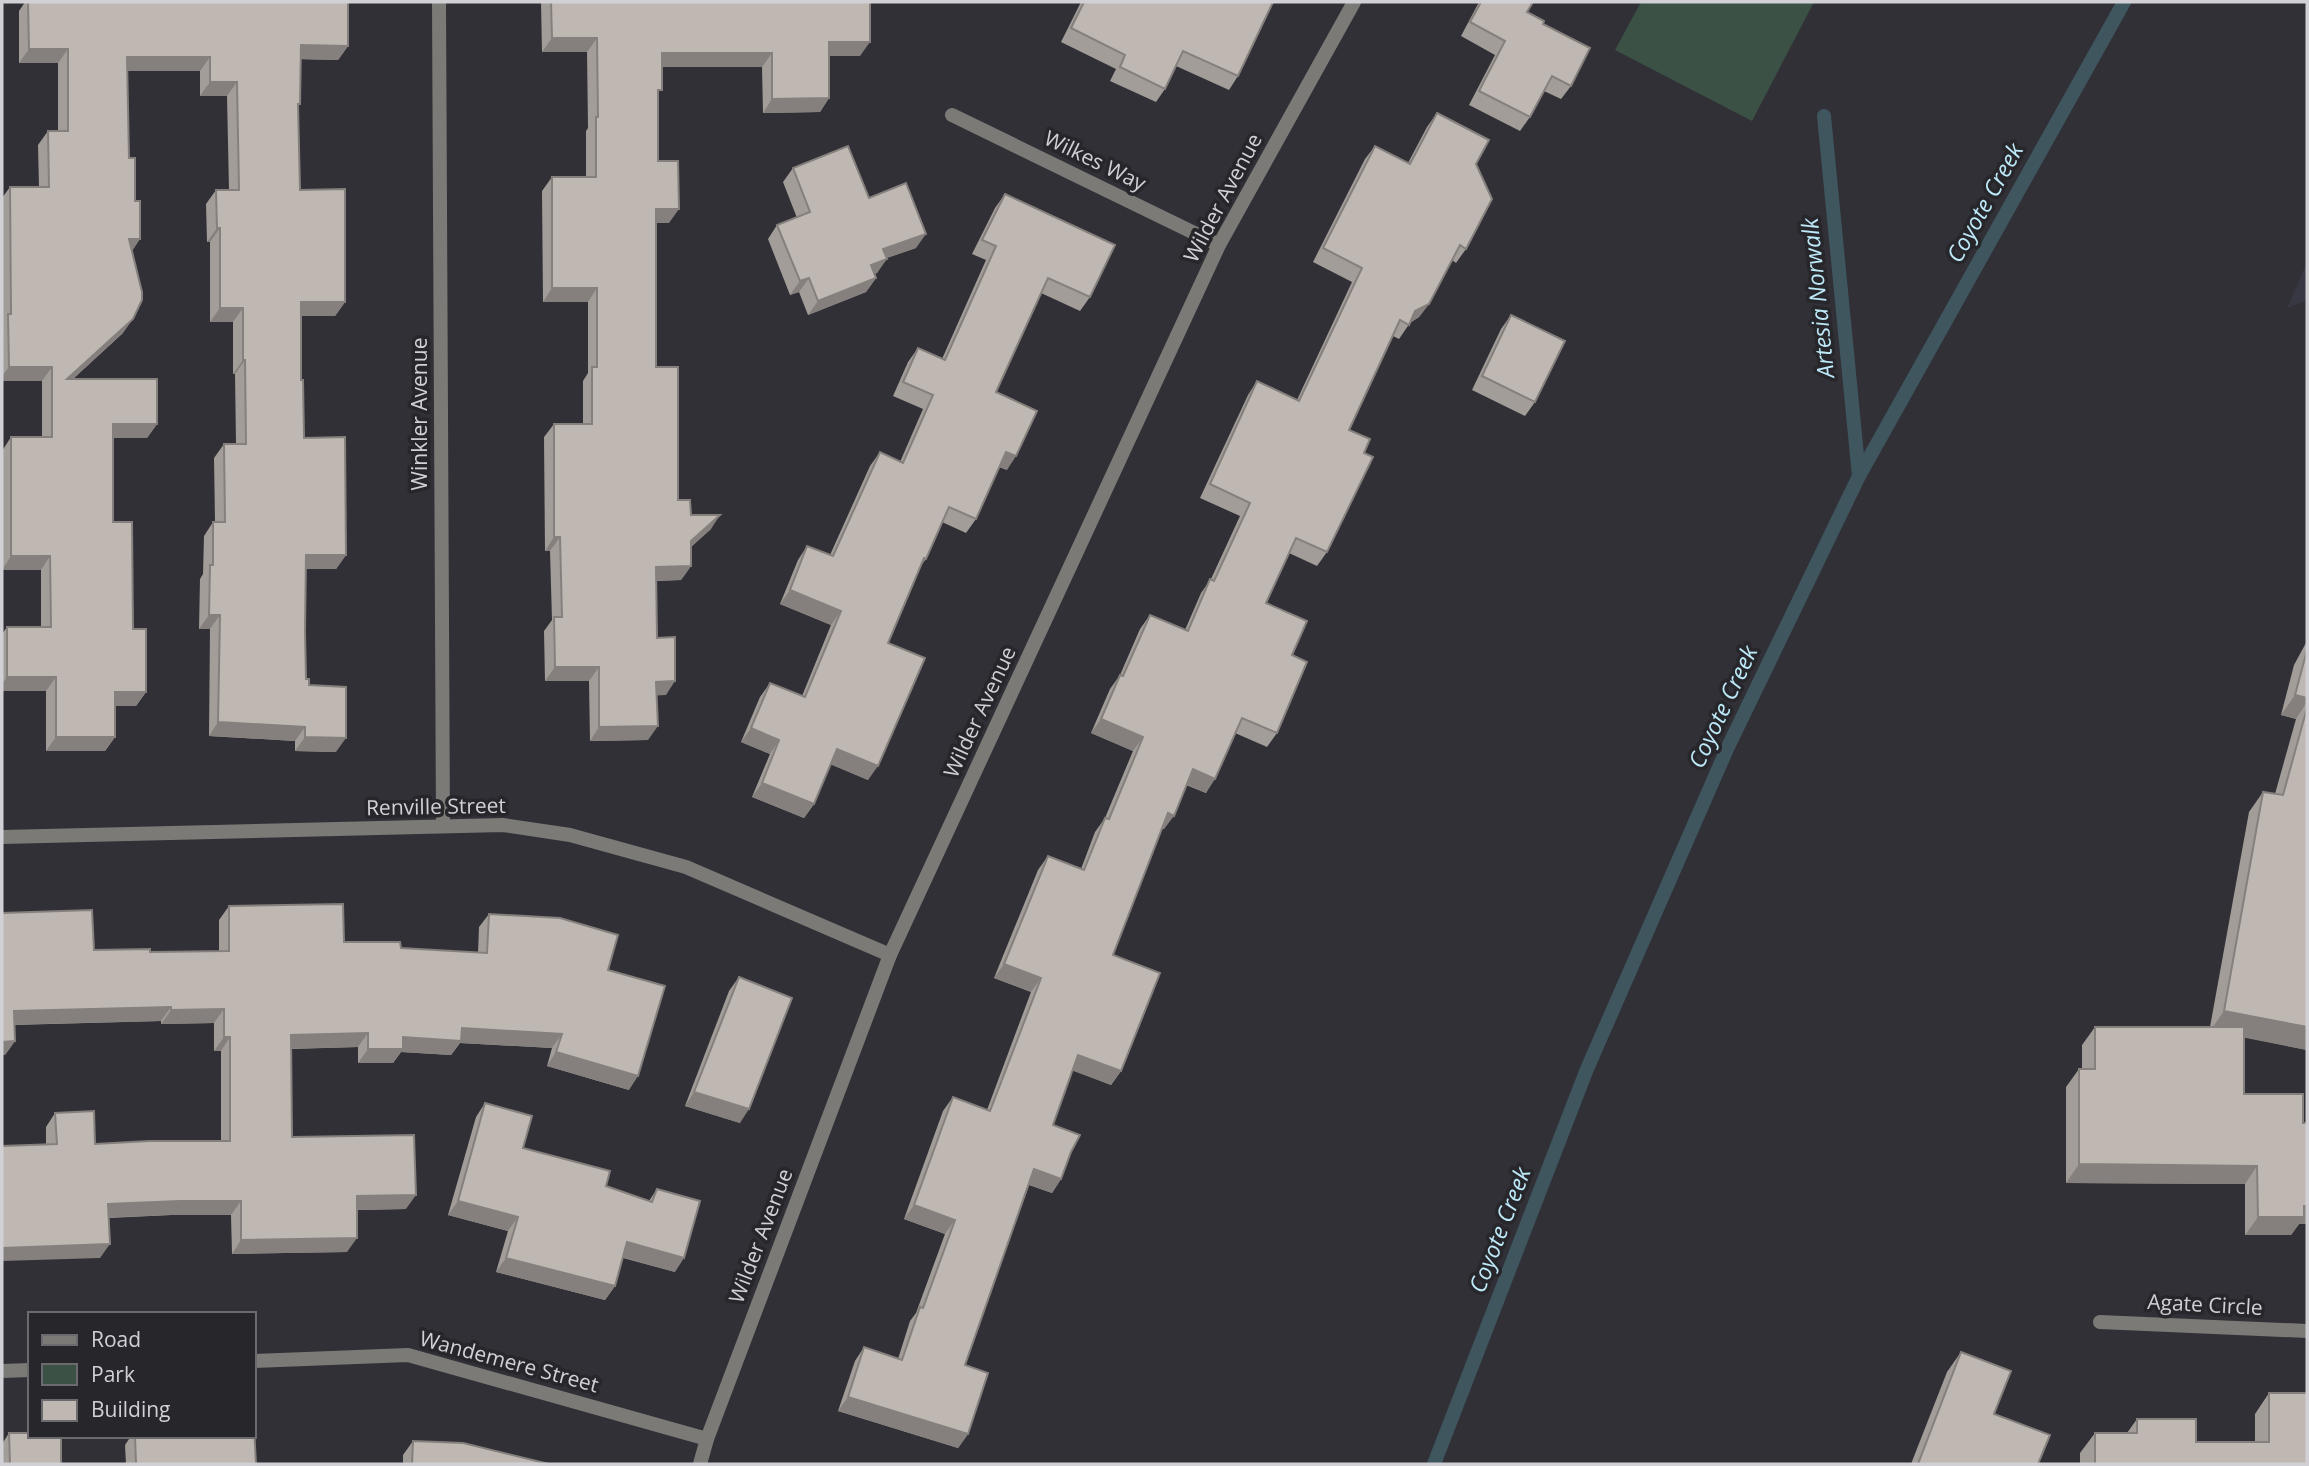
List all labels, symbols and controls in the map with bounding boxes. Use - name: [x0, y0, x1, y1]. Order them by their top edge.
- street label: Wilkes Way: [1040, 123, 1151, 197]
- street label: Wilder Avenue: [1176, 128, 1268, 267]
- water label: Coyote Creek: [1938, 136, 2030, 268]
- water label: Artesia Norwalk: [1793, 216, 1842, 382]
- street label: Winkler Avenue: [405, 338, 433, 490]
- water label: Coyote Creek: [1680, 639, 1765, 773]
- street label: Wilder Avenue: [936, 641, 1022, 782]
- street label: Renville Street: [366, 791, 506, 821]
- water label: Coyote Creek: [1461, 1162, 1538, 1297]
- street label: Wilder Avenue: [722, 1164, 799, 1307]
- street label: Agate Circle: [2147, 1287, 2263, 1321]
- legend: [28, 1312, 256, 1438]
- street label: Wandemere Street: [417, 1324, 602, 1398]
- text: Road: [91, 1325, 141, 1353]
- text: Park: [91, 1360, 135, 1388]
- text: Building: [91, 1395, 170, 1423]

